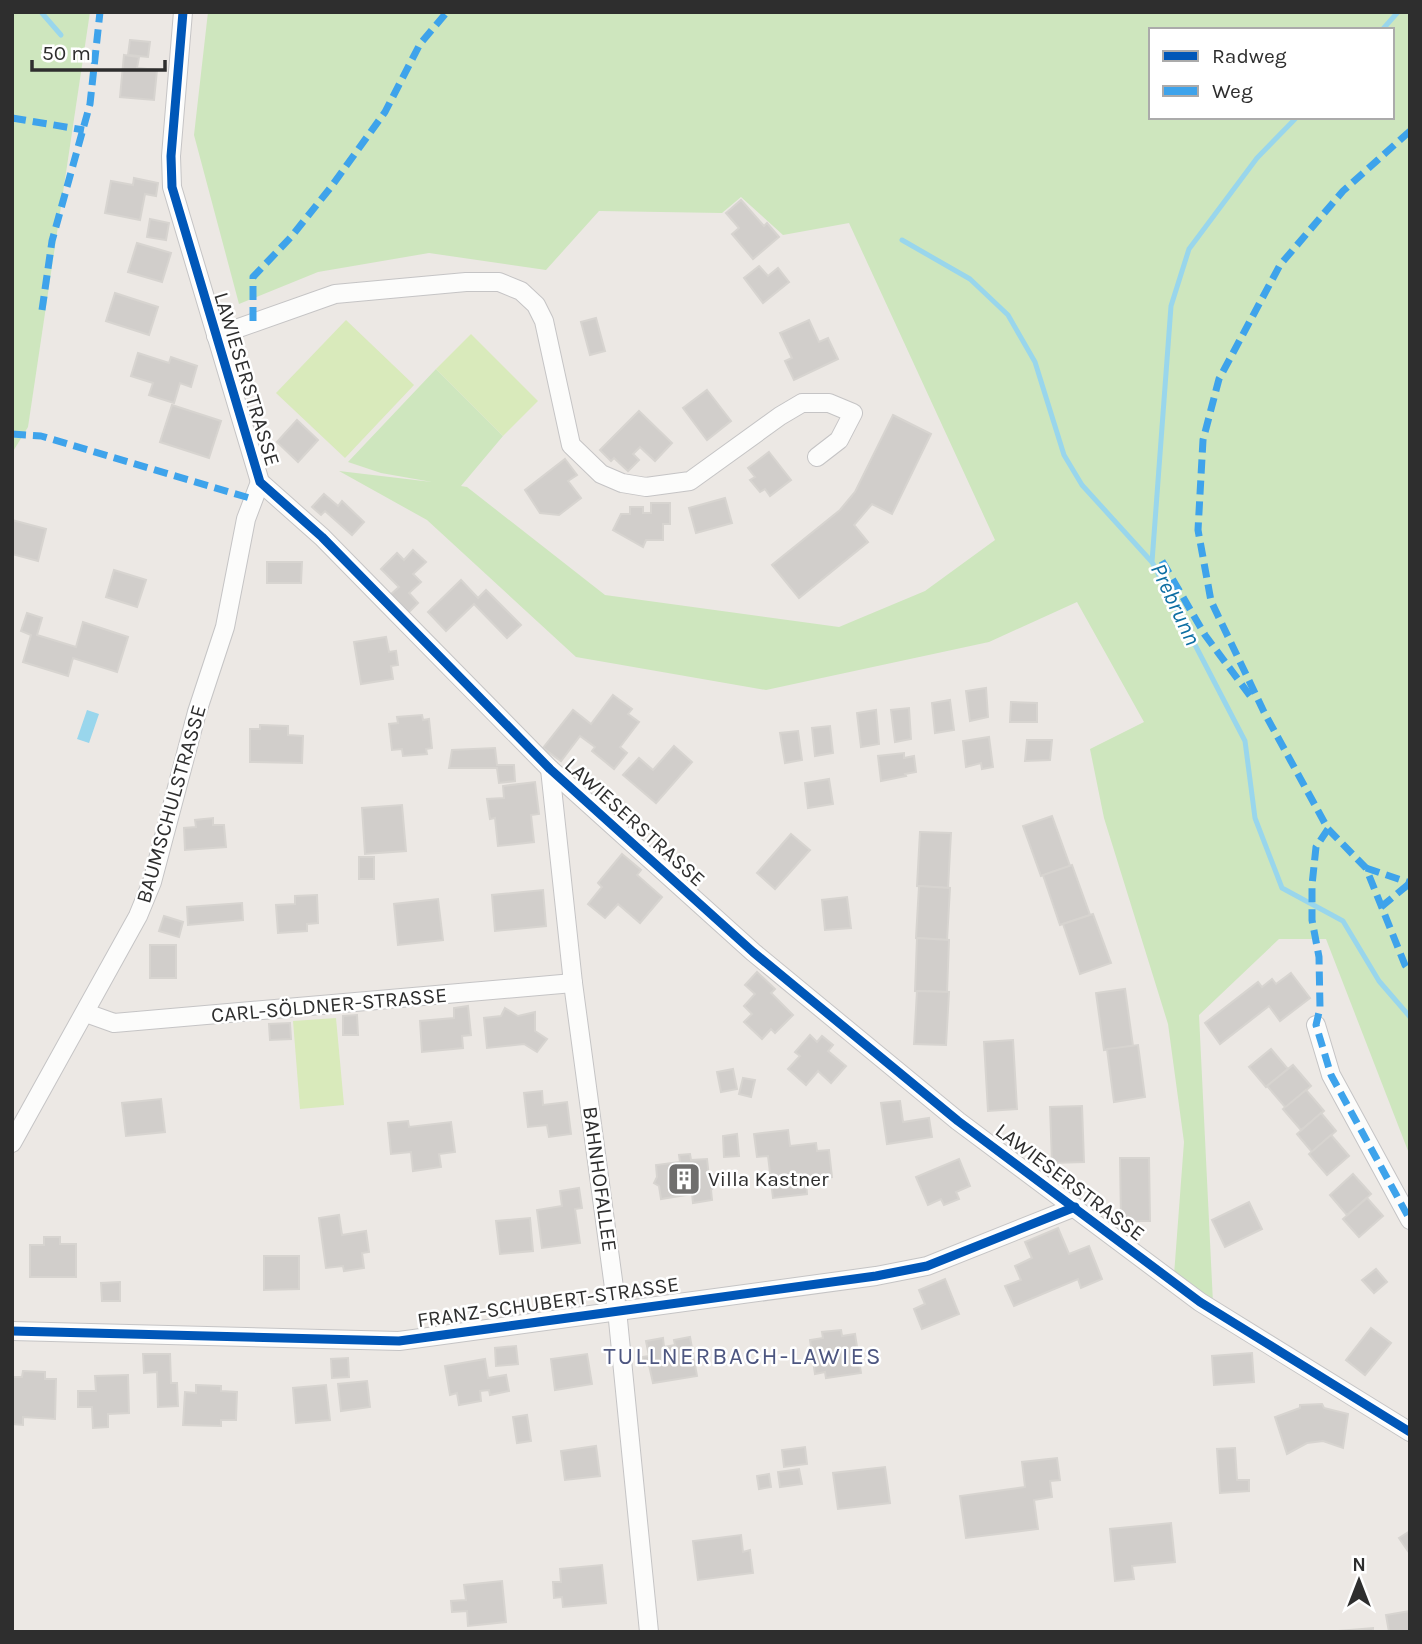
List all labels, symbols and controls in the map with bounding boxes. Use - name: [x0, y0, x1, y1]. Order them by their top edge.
- scale bar: [32, 28, 164, 72]
- legend: [1149, 28, 1394, 119]
- text: 50 m: [42, 41, 91, 65]
- text: Radweg: [1212, 44, 1287, 68]
- text: Weg: [1212, 79, 1253, 103]
- street label: LAWIESERSTRASSE: [209, 289, 285, 469]
- water label: Prebrunn: [1145, 559, 1206, 650]
- street label: BAUMSCHULSTRASSE: [131, 702, 211, 906]
- street label: LAWIESERSTRASSE: [560, 753, 710, 891]
- street label: CARL-SÖLDNER-STRASSE: [210, 983, 448, 1027]
- street label: BAHNHOFALLEE: [578, 1105, 622, 1253]
- street label: LAWIESERSTRASSE: [991, 1118, 1149, 1246]
- building icon: Villa Kastner: [665, 1160, 703, 1198]
- place label: Villa Kastner: [708, 1167, 829, 1191]
- street label: FRANZ-SCHUBERT-STRASSE: [416, 1272, 680, 1332]
- district label: TULLNERBACH-LAWIES: [603, 1342, 883, 1370]
- north arrow: [1324, 1546, 1394, 1616]
- text: N: [1352, 1554, 1366, 1576]

